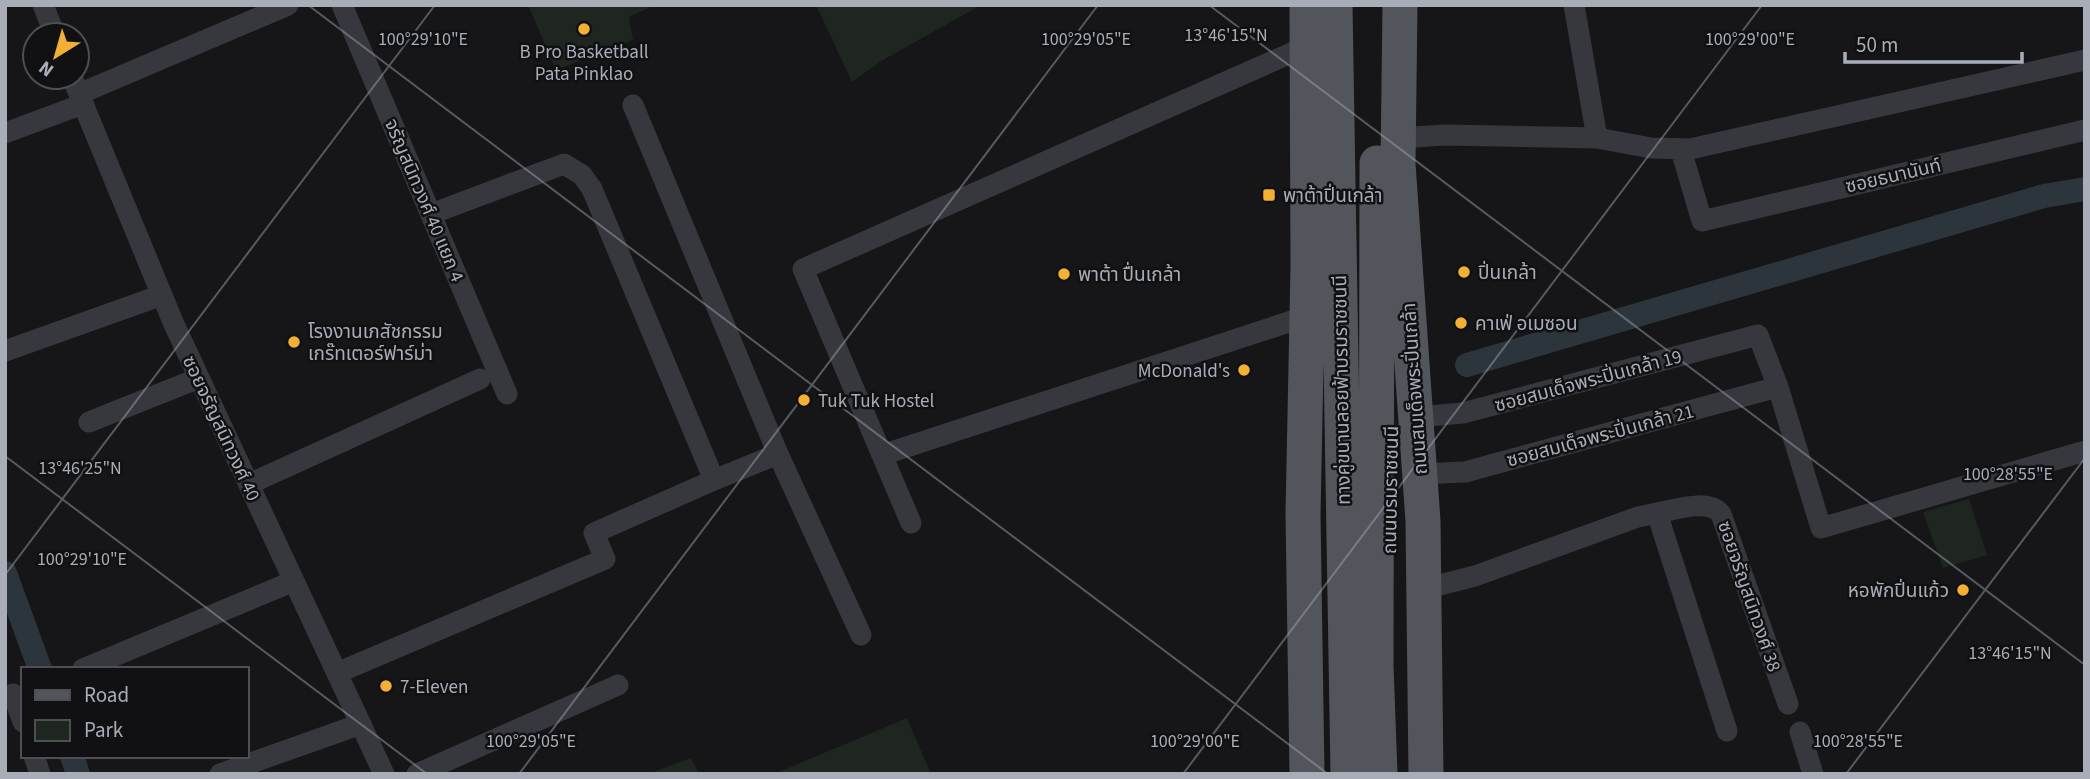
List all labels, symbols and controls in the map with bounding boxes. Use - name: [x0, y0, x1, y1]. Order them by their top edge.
- north arrow: [21, 21, 91, 91]
- marker: B Pro Basketball Pata Pinklao: [576, 21, 592, 37]
- scale bar: [1845, 21, 2022, 65]
- text: 13°46'15"N: [1184, 23, 1268, 48]
- text: 100°29'10"E: [378, 27, 468, 52]
- text: 100°29'05"E: [1041, 27, 1131, 52]
- text: 100°29'00"E: [1705, 27, 1795, 52]
- text: 50 m: [1856, 30, 1898, 60]
- place label: B Pro Basketball Pata Pinklao: [519, 39, 649, 88]
- text: N: [33, 54, 60, 83]
- street label: จรัญสนิทวงศ์ 40 แยก 4: [377, 115, 470, 286]
- street label: ซอยธนานันท์: [1843, 152, 1944, 201]
- place label: พาต้าปิ่นเกล้า: [1283, 183, 1382, 210]
- marker: พาต้าปิ่นเกล้า: [1261, 187, 1277, 203]
- place label: ปิ่นเกล้า: [1478, 260, 1537, 287]
- place label: พาต้า ปื่นเกล้า: [1078, 261, 1181, 289]
- marker: ปิ่นเกล้า: [1456, 264, 1472, 280]
- marker: พาต้า ปื่นเกล้า: [1056, 266, 1072, 282]
- street label: ทางคู่ขนานลอยฟ้าบรมราชชนนี: [1327, 275, 1358, 505]
- street label: ถนนสมเด็จพระปิ่นเกล้า: [1396, 302, 1435, 476]
- place label: คาเฟ่ อเมซอน: [1475, 311, 1578, 338]
- marker: คาเฟ่ อเมซอน: [1453, 315, 1469, 331]
- place label: โรงงานเภสัชกรรม เกร๊ทเตอร์ฟาร์ม่า: [308, 319, 443, 368]
- marker: โรงงานเภสัชกรรม เกร๊ทเตอร์ฟาร์ม่า: [286, 334, 302, 350]
- street label: ซอยสมเด็จพระปิ่นเกล้า 19: [1492, 343, 1685, 419]
- street label: ซอยจรัญสนิทวงศ์ 40: [175, 351, 266, 506]
- place label: McDonald's: [1138, 358, 1230, 385]
- marker: McDonald's: [1236, 362, 1252, 378]
- place label: Tuk Tuk Hostel: [818, 388, 935, 415]
- marker: Tuk Tuk Hostel: [796, 392, 812, 408]
- street label: ซอยสมเด็จพระปิ่นเกล้า 21: [1504, 398, 1697, 474]
- street label: ถนนบรมราชชนนี: [1377, 426, 1406, 554]
- text: 13°46'25"N: [38, 456, 122, 481]
- text: 100°28'55"E: [1963, 462, 2053, 487]
- street label: ซอยจรัญสนิทวงศ์ 38: [1710, 518, 1787, 675]
- text: 100°29'10"E: [37, 547, 127, 572]
- place label: หอพักปิ่นแก้ว: [1848, 578, 1949, 605]
- marker: หอพักปิ่นแก้ว: [1955, 582, 1971, 598]
- text: 13°46'15"N: [1968, 641, 2052, 666]
- legend: [21, 667, 248, 758]
- place label: 7-Eleven: [400, 674, 468, 701]
- marker: 7-Eleven: [378, 678, 394, 694]
- text: Road: [84, 680, 129, 710]
- text: Park: [84, 715, 124, 745]
- text: 100°29'05"E: [486, 729, 576, 754]
- text: 100°29'00"E: [1150, 729, 1240, 754]
- text: 100°28'55"E: [1813, 729, 1903, 754]

